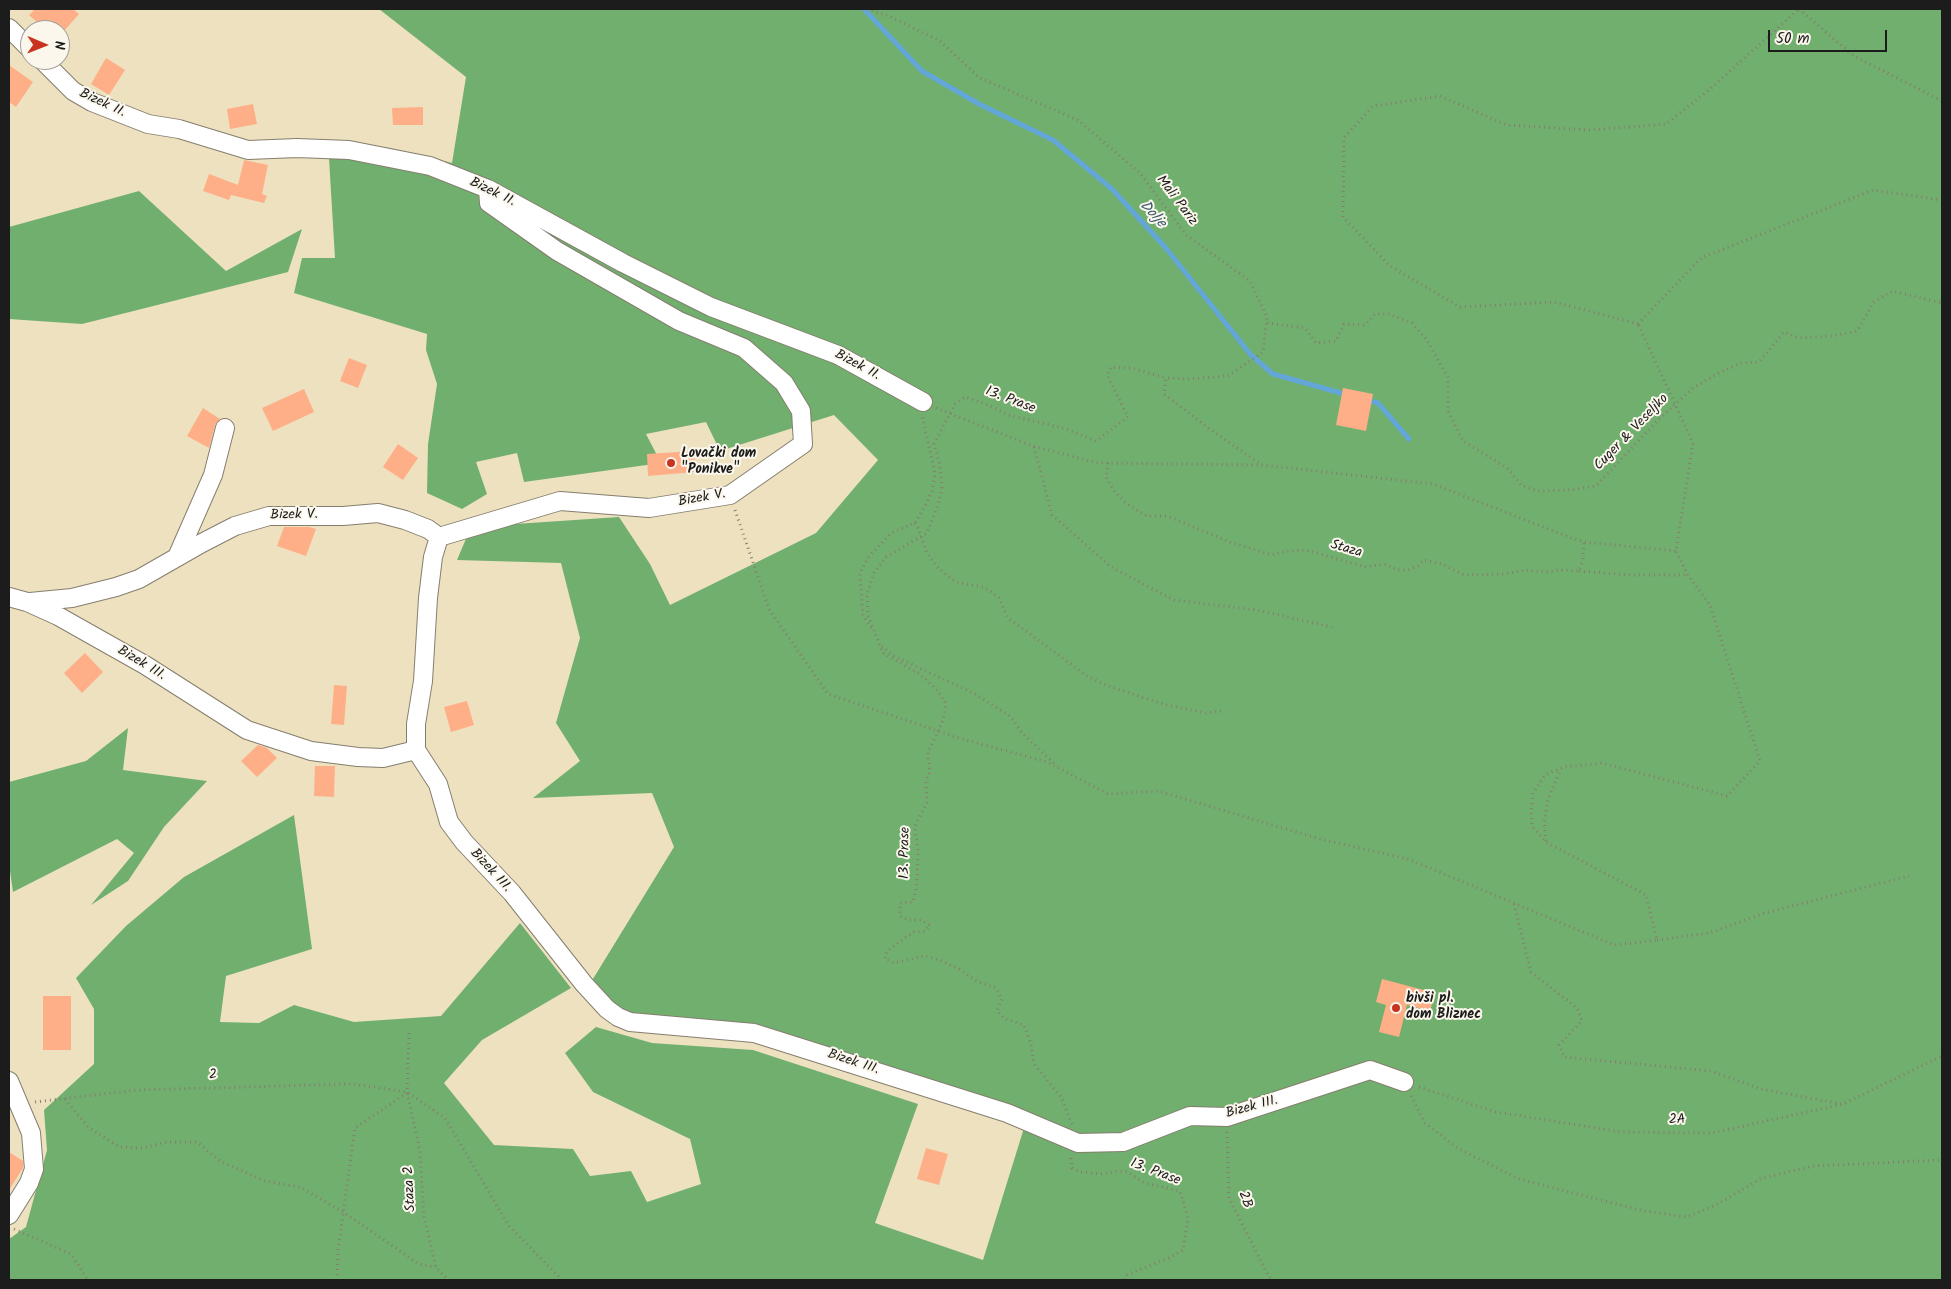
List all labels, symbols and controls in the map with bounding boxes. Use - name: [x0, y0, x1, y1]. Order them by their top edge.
- north arrow: [20, 20, 70, 70]
- scale bar: [1771, 20, 1890, 52]
- text: 50 m: [1776, 27, 1810, 51]
- text: N: [48, 41, 70, 50]
- street label: Bizek II.: [76, 86, 128, 122]
- street label: Mali Pariz: [1152, 173, 1200, 229]
- street label: Bizek II.: [466, 175, 518, 211]
- water label: Dolje: [1135, 198, 1169, 232]
- street label: Bizek II.: [831, 347, 883, 385]
- street label: 13. Prase: [983, 384, 1037, 418]
- street label: Cuger & Veseljko: [1591, 391, 1673, 475]
- place label: Lovački dom "Ponikve": [681, 447, 756, 480]
- marker: Lovački dom "Ponikve": [665, 457, 677, 469]
- street label: Bizek V.: [677, 487, 727, 511]
- street label: Bizek V.: [270, 507, 318, 525]
- street label: Staza: [1328, 537, 1364, 563]
- street label: Bizek III.: [114, 643, 168, 685]
- street label: 13. Prase: [897, 827, 915, 879]
- street label: Bizek III.: [466, 846, 514, 896]
- place label: bivši pl. dom Bliznec: [1406, 992, 1481, 1024]
- marker: bivši pl. dom Bliznec: [1390, 1002, 1402, 1014]
- street label: Bizek III.: [825, 1047, 881, 1079]
- street label: 2: [209, 1067, 217, 1085]
- street label: Bizek III.: [1224, 1093, 1280, 1123]
- street label: 2A: [1669, 1113, 1685, 1129]
- street label: 13. Prase: [1128, 1156, 1182, 1190]
- street label: Staza 2: [401, 1166, 421, 1212]
- street label: 2B: [1233, 1189, 1255, 1211]

